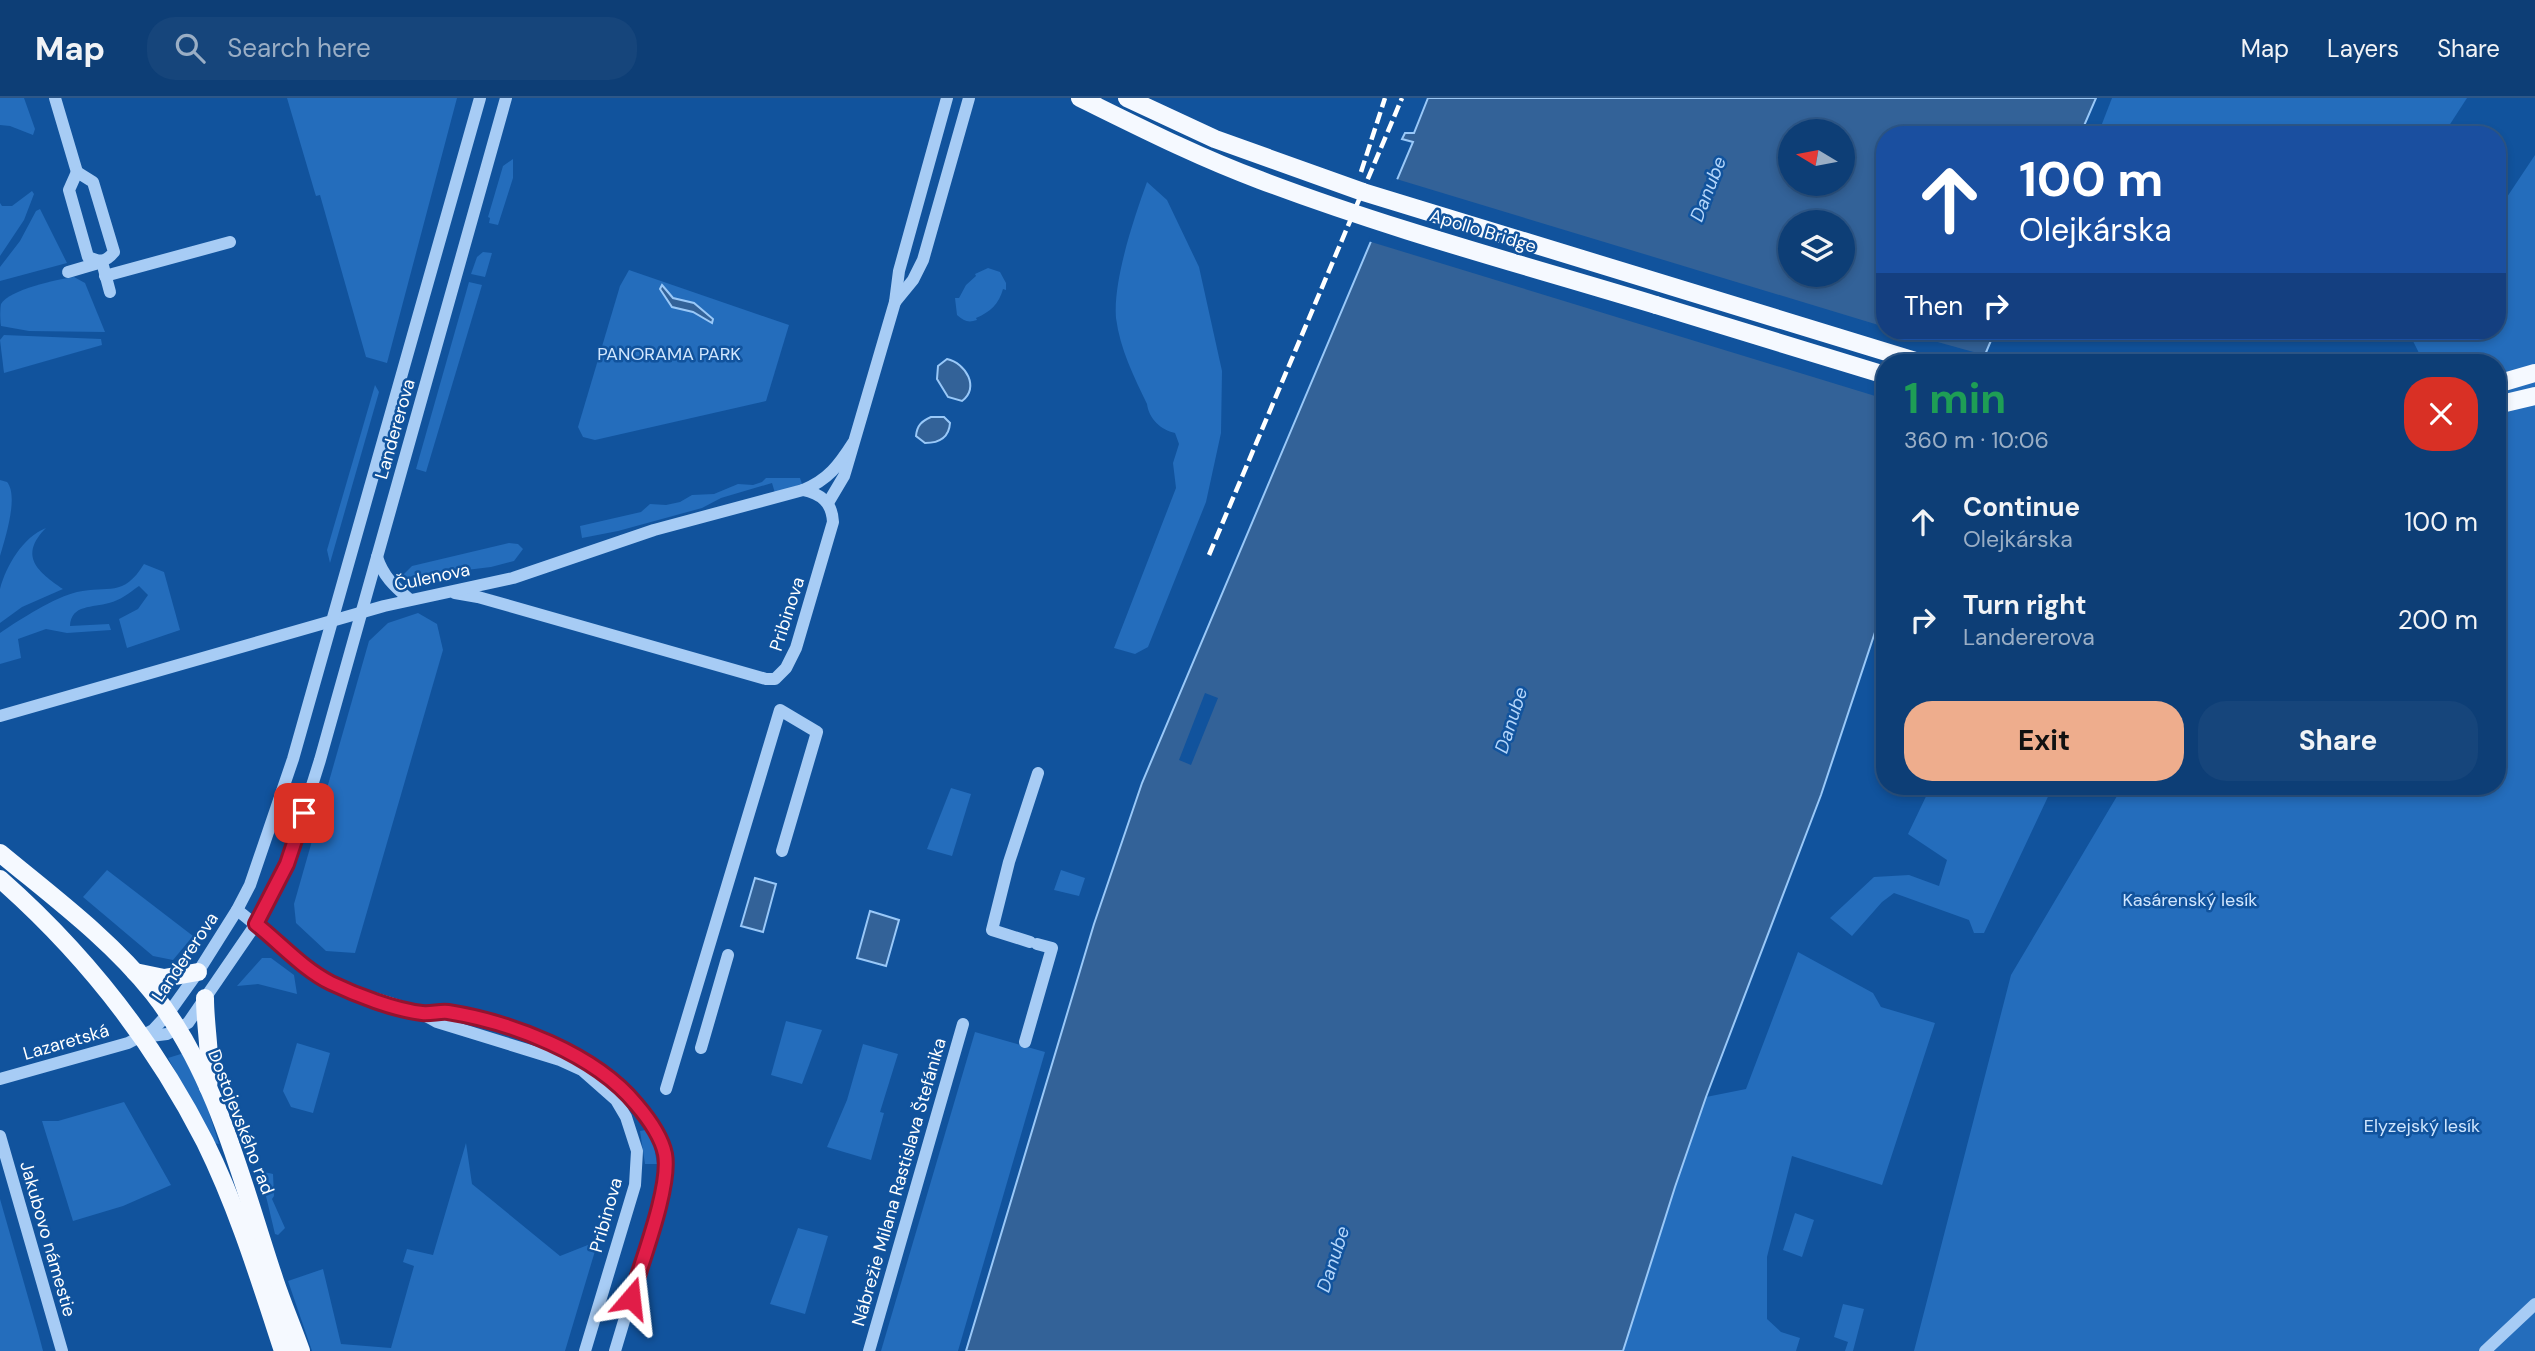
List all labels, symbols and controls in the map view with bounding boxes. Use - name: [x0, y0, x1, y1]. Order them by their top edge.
- search box: [147, 17, 637, 80]
- text: Map: [35, 27, 105, 70]
- icon: search: [171, 29, 209, 67]
- text: Search here: [227, 31, 371, 65]
- text: Map: [2241, 33, 2289, 64]
- text: Layers: [2327, 33, 2399, 64]
- text: Share: [2437, 33, 2500, 64]
- north arrow: [1778, 119, 1855, 196]
- map controls: [1778, 119, 1855, 287]
- text: 100 m: [2019, 147, 2163, 211]
- water label: Danube: [1684, 153, 1732, 225]
- icon: ahead: [1904, 154, 1995, 245]
- street label: Apollo Bridge: [1427, 203, 1539, 259]
- text: Olejkárska: [2019, 209, 2172, 251]
- button: layers: [1778, 210, 1855, 287]
- icon: right: [1977, 287, 2015, 325]
- text: Then: [1904, 289, 1963, 323]
- park label: PANORAMA PARK: [597, 342, 741, 366]
- text: 1 min: [1904, 371, 2006, 426]
- street label: Landererova: [369, 376, 421, 482]
- button: close: [2404, 377, 2478, 451]
- text: 360 m · 10:06: [1904, 425, 2049, 455]
- text: Continue: [1963, 490, 2080, 524]
- icon: ahead: [1904, 503, 1942, 541]
- text: 100 m: [2404, 505, 2478, 539]
- text: Olejkárska: [1963, 524, 2073, 554]
- street label: Čulenova: [392, 557, 472, 597]
- street label: Pribinova: [764, 574, 810, 654]
- text: Turn right: [1963, 588, 2087, 622]
- icon: right: [1904, 601, 1942, 639]
- text: 200 m: [2398, 603, 2478, 637]
- text: Landererova: [1963, 622, 2095, 652]
- water label: Danube: [1489, 684, 1533, 756]
- button: Exit: [1904, 701, 2184, 781]
- button: Share: [2198, 701, 2478, 781]
- pin: [274, 783, 334, 843]
- icon: arrive: [285, 794, 323, 832]
- park label: Kasárenský lesík: [2123, 888, 2257, 912]
- street label: Landererova: [146, 908, 224, 1006]
- street label: Lazaretská: [20, 1018, 112, 1066]
- street label: Nábrežie Milana Rastislava Štefánika: [846, 1035, 952, 1329]
- street label: Dostojevského rad: [202, 1046, 280, 1198]
- park label: Elyzejský lesík: [2364, 1114, 2480, 1138]
- street label: Jakubovo námestie: [14, 1158, 82, 1320]
- street label: Pribinova: [584, 1175, 628, 1255]
- water label: Danube: [1311, 1223, 1355, 1295]
- position arrow: [594, 1261, 668, 1335]

